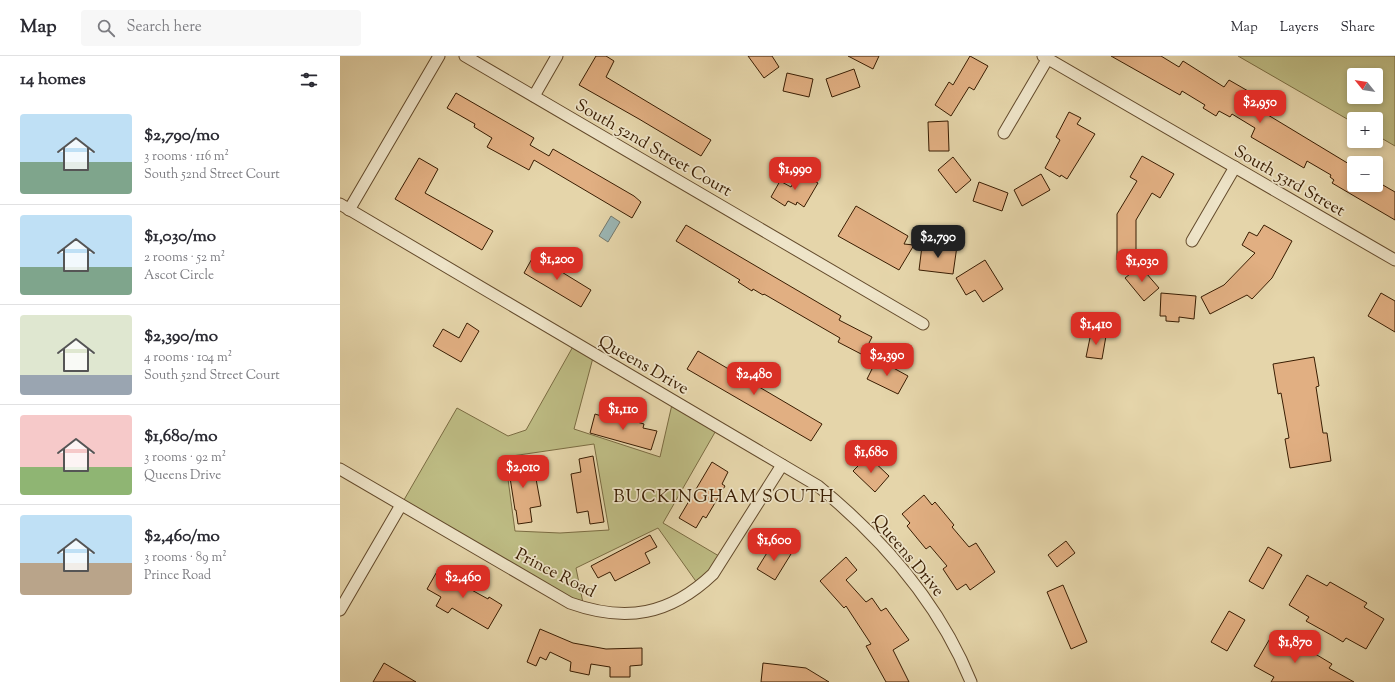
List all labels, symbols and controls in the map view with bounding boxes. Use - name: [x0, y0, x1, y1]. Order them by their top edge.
- search box: [81, 10, 361, 46]
- text: Map: [20, 14, 57, 41]
- icon: search: [95, 17, 117, 39]
- text: Search here: [127, 17, 202, 38]
- text: Map: [1231, 18, 1258, 38]
- text: Layers: [1280, 18, 1318, 38]
- text: Share: [1340, 18, 1375, 38]
- text: 14 homes: [20, 68, 86, 92]
- north arrow: [1347, 68, 1383, 104]
- map controls: [1347, 68, 1383, 192]
- icon: filters: [298, 69, 320, 91]
- pin: $2,950: [1227, 90, 1293, 124]
- street label: South 52nd Street Court: [570, 94, 736, 204]
- text: $2,950: [1243, 94, 1277, 112]
- button: +: [1347, 112, 1383, 148]
- text: $2,790/mo: [144, 124, 219, 148]
- icon: home: [52, 130, 100, 178]
- street label: South 53rd Street: [1229, 140, 1349, 223]
- text: 3 rooms · 116 m²: [144, 148, 229, 166]
- button: −: [1347, 156, 1383, 192]
- pin: $1,990: [762, 157, 828, 191]
- text: $1,990: [778, 161, 812, 179]
- text: South 52nd Street Court: [144, 166, 280, 184]
- text: $1,030/mo: [144, 225, 216, 249]
- pin: $2,790: [905, 225, 971, 259]
- text: $2,790: [920, 229, 956, 247]
- icon: home: [52, 231, 100, 279]
- pin: $1,200: [524, 247, 590, 281]
- text: 2 rooms · 52 m²: [144, 249, 225, 267]
- pin: $1,030: [1109, 249, 1175, 283]
- text: $1,200: [540, 251, 574, 269]
- text: $1,030: [1125, 253, 1159, 271]
- text: Ascot Circle: [144, 267, 214, 285]
- pin: $1,410: [1063, 312, 1129, 346]
- text: $1,410: [1080, 316, 1112, 334]
- text: $2,390/mo: [144, 325, 218, 349]
- street label: Queens Drive: [593, 330, 693, 401]
- icon: home: [52, 331, 100, 379]
- pin: $2,390: [854, 343, 920, 377]
- text: $2,390: [870, 347, 904, 365]
- text: 4 rooms · 104 m²: [144, 349, 232, 367]
- pin: $2,480: [721, 362, 787, 396]
- text: $2,480: [736, 366, 772, 384]
- text: South 52nd Street Court: [144, 367, 280, 385]
- pin: $1,110: [590, 397, 656, 431]
- text: $1,110: [608, 401, 638, 419]
- text: $1,680/mo: [144, 425, 217, 449]
- icon: home: [52, 431, 100, 479]
- pin: $1,680: [838, 440, 904, 474]
- text: $1,680: [854, 444, 888, 462]
- text: 3 rooms · 92 m²: [144, 449, 226, 467]
- pin: $2,010: [490, 455, 556, 489]
- text: $2,010: [506, 459, 540, 477]
- text: Queens Drive: [144, 467, 221, 485]
- district label: BUCKINGHAM SOUTH: [613, 485, 835, 511]
- street label: Queens Drive: [866, 510, 949, 603]
- text: $2,460/mo: [144, 525, 220, 549]
- pin: $1,600: [741, 528, 807, 562]
- icon: home: [52, 531, 100, 579]
- text: $1,600: [757, 532, 791, 550]
- street label: Prince Road: [510, 543, 600, 605]
- text: 3 rooms · 89 m²: [144, 549, 227, 567]
- pin: $2,460: [430, 565, 496, 599]
- text: Prince Road: [144, 567, 211, 585]
- text: $2,460: [445, 569, 481, 587]
- pin: $1,870: [1262, 630, 1328, 664]
- text: $1,870: [1278, 634, 1312, 652]

